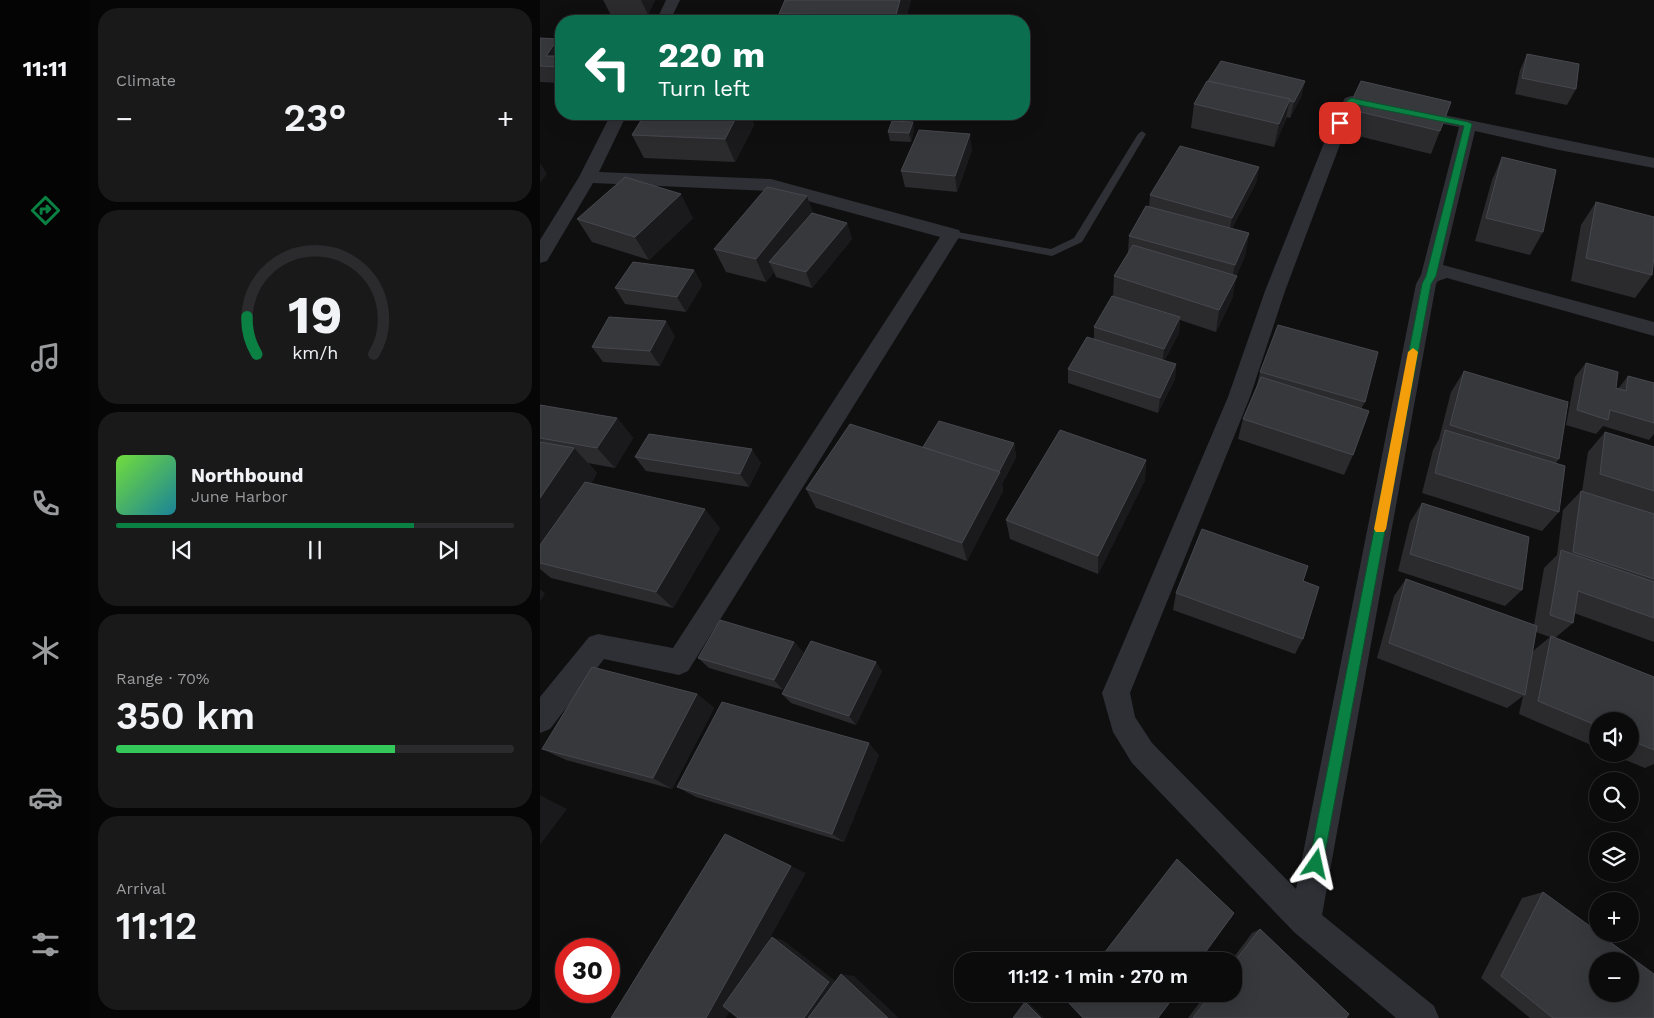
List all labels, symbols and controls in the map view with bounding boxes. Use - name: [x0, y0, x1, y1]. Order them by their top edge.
- text: 220 m: [658, 34, 765, 76]
- icon: left: [575, 35, 640, 100]
- text: 11:11: [23, 56, 67, 81]
- text: Climate: [116, 71, 176, 90]
- text: Turn left: [658, 76, 750, 101]
- text: 23°: [283, 96, 347, 140]
- text: −: [116, 102, 133, 135]
- text: +: [497, 102, 514, 135]
- pin: [1319, 102, 1361, 144]
- icon: arrive: [1326, 109, 1354, 137]
- icon: directions: [28, 193, 63, 228]
- text: 19: [288, 285, 342, 346]
- icon: music: [28, 340, 63, 375]
- text: km/h: [292, 342, 338, 363]
- text: Northbound: [191, 464, 303, 487]
- icon: phone: [28, 486, 63, 521]
- text: June Harbor: [191, 487, 288, 506]
- icon: previous: [168, 536, 196, 564]
- icon: pause: [301, 536, 329, 564]
- icon: next: [434, 536, 462, 564]
- icon: climate: [28, 633, 63, 668]
- text: Range · 70%: [116, 669, 210, 688]
- text: 350 km: [116, 694, 255, 738]
- map controls: [1589, 712, 1639, 1002]
- button: sound: [1589, 712, 1639, 762]
- button: search: [1589, 772, 1639, 822]
- icon: car: [28, 780, 63, 815]
- button: layers: [1589, 832, 1639, 882]
- position arrow: [1289, 837, 1341, 889]
- text: Arrival: [116, 879, 166, 898]
- button: +: [1589, 892, 1639, 942]
- text: 11:12: [116, 904, 197, 948]
- icon: filters: [28, 927, 63, 962]
- speed limit sign: 30: [555, 938, 620, 1003]
- button: −: [1589, 952, 1639, 1002]
- text: 11:12 · 1 min · 270 m: [1008, 965, 1188, 988]

